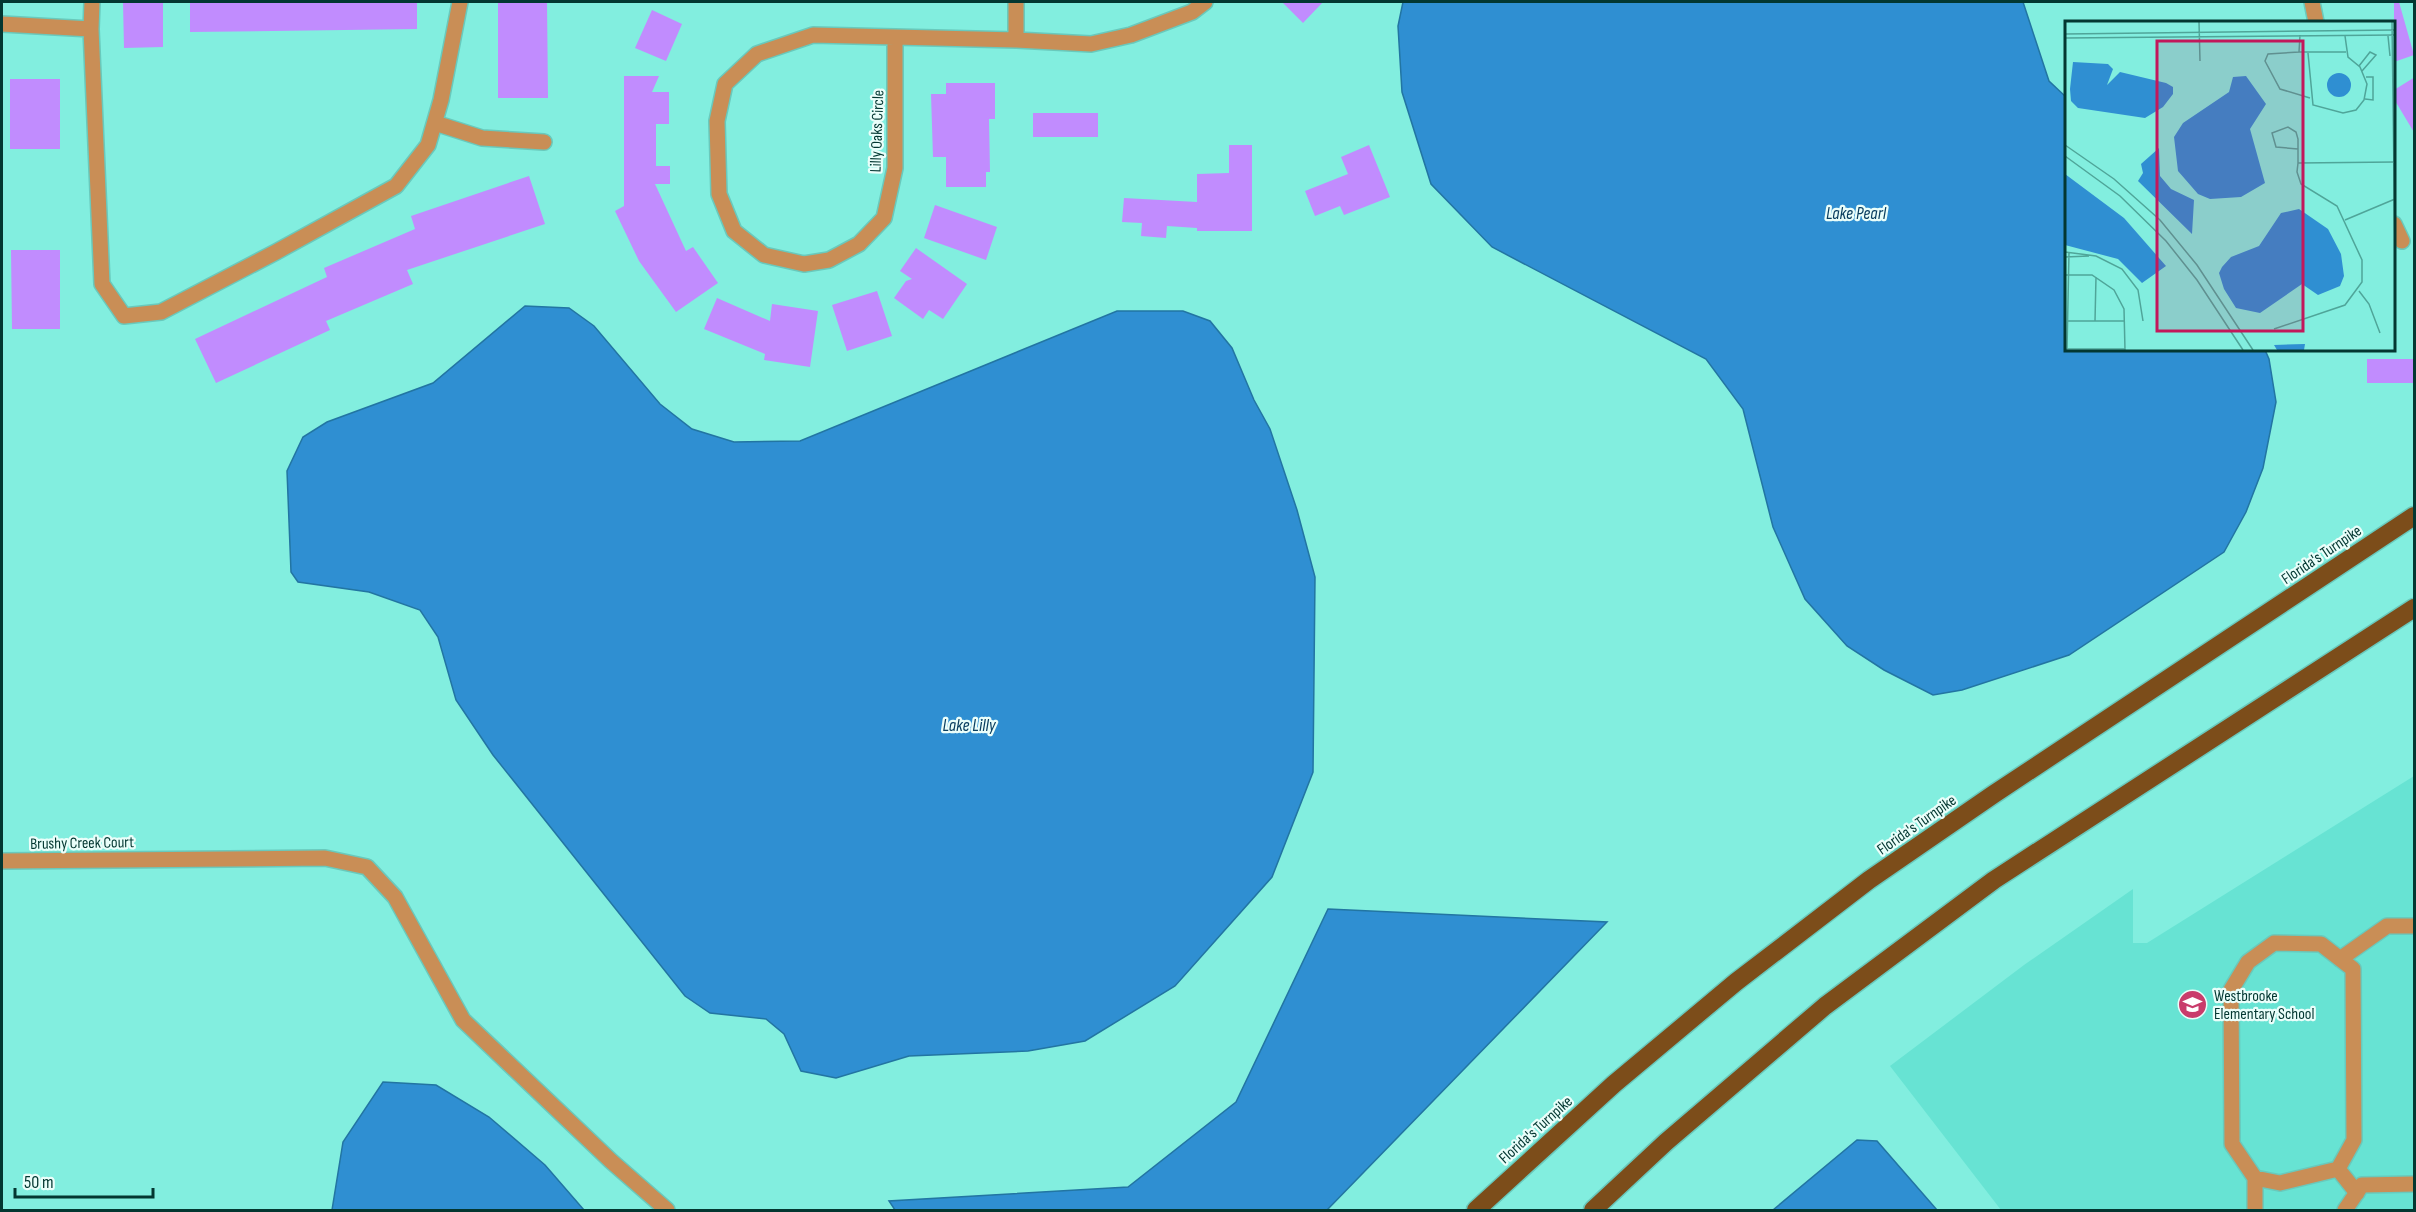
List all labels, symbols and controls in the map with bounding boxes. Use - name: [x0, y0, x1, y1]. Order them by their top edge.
- inset map: [2065, 21, 2395, 351]
- street label: Lilly Oaks Circle: [867, 89, 888, 173]
- water label: Lake Pearl: [1826, 203, 1887, 224]
- street label: Florida's Turnpike: [2278, 522, 2365, 589]
- water label: Lake Lilly: [942, 715, 997, 736]
- street label: Florida's Turnpike: [1874, 791, 1960, 859]
- street label: Brushy Creek Court: [30, 833, 134, 854]
- place label: Westbrooke Elementary School: [2214, 987, 2314, 1024]
- school or university icon: Westbrooke Elementary School: [2177, 988, 2209, 1020]
- street label: Florida's Turnpike: [1495, 1092, 1577, 1168]
- scale bar: [15, 1161, 153, 1199]
- text: 50 m: [24, 1172, 54, 1193]

